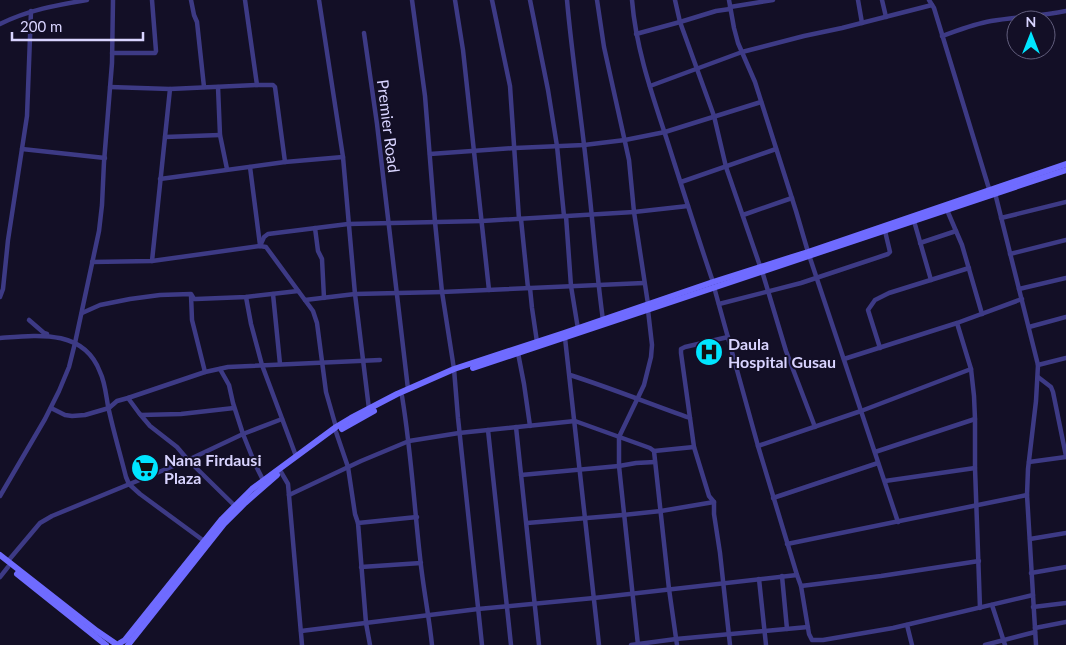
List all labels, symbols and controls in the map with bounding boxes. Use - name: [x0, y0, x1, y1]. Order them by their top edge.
- scale bar: [12, 10, 144, 42]
- north arrow: [1006, 10, 1056, 60]
- text: N: [1026, 13, 1036, 30]
- text: 200 m: [20, 17, 62, 35]
- street label: Premier Road: [374, 78, 404, 174]
- place label: Daula Hospital Gusau: [728, 334, 836, 371]
- hospital icon: Daula Hospital Gusau: [694, 337, 724, 367]
- place label: Nana Firdausi Plaza: [164, 450, 261, 487]
- supermarket icon: Nana Firdausi Plaza: [130, 453, 160, 483]

